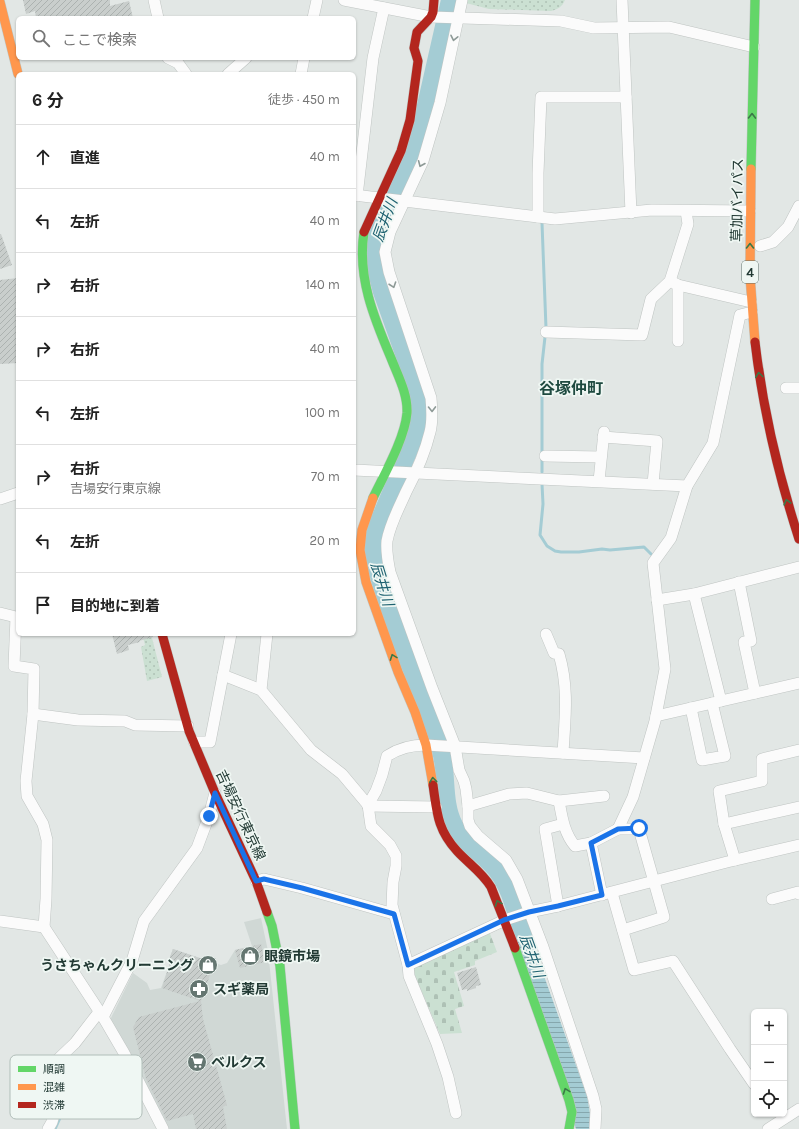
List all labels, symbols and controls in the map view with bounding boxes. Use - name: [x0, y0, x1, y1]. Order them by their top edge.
- search box: [16, 16, 356, 60]
- icon: search: [30, 27, 52, 49]
- text: ここで検索: [62, 31, 137, 49]
- one-way arrow: [450, 35, 458, 41]
- text: 6 分: [32, 90, 64, 110]
- text: 徒歩 · 450 m: [268, 92, 340, 107]
- one-way arrow: [748, 113, 756, 119]
- icon: ahead: [32, 146, 54, 168]
- text: 直進: [70, 149, 100, 167]
- text: 40 m: [310, 149, 340, 164]
- street label: 草加バイパス: [728, 158, 747, 242]
- one-way arrow: [418, 160, 426, 167]
- water label: 辰井川: [369, 194, 402, 244]
- icon: left: [32, 210, 54, 232]
- text: 左折: [70, 213, 100, 231]
- text: 40 m: [310, 213, 340, 228]
- one-way arrow: [746, 243, 754, 249]
- road number: 4: [742, 261, 758, 283]
- icon: right: [32, 274, 54, 296]
- text: 右折: [70, 277, 100, 295]
- text: 140 m: [305, 277, 340, 292]
- one-way arrow: [389, 282, 397, 289]
- icon: right: [32, 338, 54, 360]
- text: 右折: [70, 341, 100, 359]
- text: 40 m: [310, 341, 340, 356]
- one-way arrow: [755, 372, 764, 378]
- district label: 谷塚仲町: [539, 379, 603, 398]
- icon: left: [32, 402, 54, 424]
- text: 左折: [70, 405, 100, 423]
- text: 100 m: [305, 405, 340, 420]
- one-way arrow: [428, 406, 436, 412]
- text: 右折: [70, 460, 100, 478]
- icon: right: [32, 466, 54, 488]
- text: 70 m: [311, 469, 340, 484]
- text: 吉場安行東京線: [70, 481, 161, 496]
- one-way arrow: [783, 499, 792, 506]
- icon: left: [32, 530, 54, 552]
- text: 左折: [70, 533, 100, 551]
- text: 20 m: [310, 533, 340, 548]
- water label: 辰井川: [367, 560, 398, 610]
- icon: arrive: [32, 594, 54, 616]
- text: 目的地に到着: [70, 597, 160, 615]
- one-way arrow: [389, 654, 397, 661]
- street label: 吉場安行東京線: [212, 767, 269, 863]
- one-way arrow: [428, 777, 437, 783]
- route end: [200, 807, 218, 825]
- route start: [630, 819, 648, 837]
- one-way arrow: [494, 900, 502, 907]
- water label: 辰井川: [516, 932, 549, 982]
- shop icon: 眼鏡市場: [239, 945, 261, 967]
- place label: 眼鏡市場: [264, 948, 320, 965]
- shop icon: うさちゃんクリーニング: [197, 954, 219, 976]
- place label: うさちゃんクリーニング: [40, 957, 194, 974]
- pharmacy icon: スギ薬局: [188, 978, 210, 1000]
- place label: スギ薬局: [213, 981, 269, 998]
- map controls: [751, 1009, 787, 1117]
- button: +: [751, 1009, 787, 1045]
- button: −: [751, 1045, 787, 1081]
- supermarket icon: ベルクス: [186, 1051, 208, 1073]
- place label: ベルクス: [211, 1054, 267, 1071]
- legend: [10, 1055, 142, 1119]
- text: 順調: [43, 1063, 65, 1076]
- text: 混雑: [43, 1081, 65, 1094]
- button: locate: [751, 1081, 787, 1117]
- one-way arrow: [562, 1088, 570, 1095]
- text: 渋滞: [43, 1099, 65, 1112]

